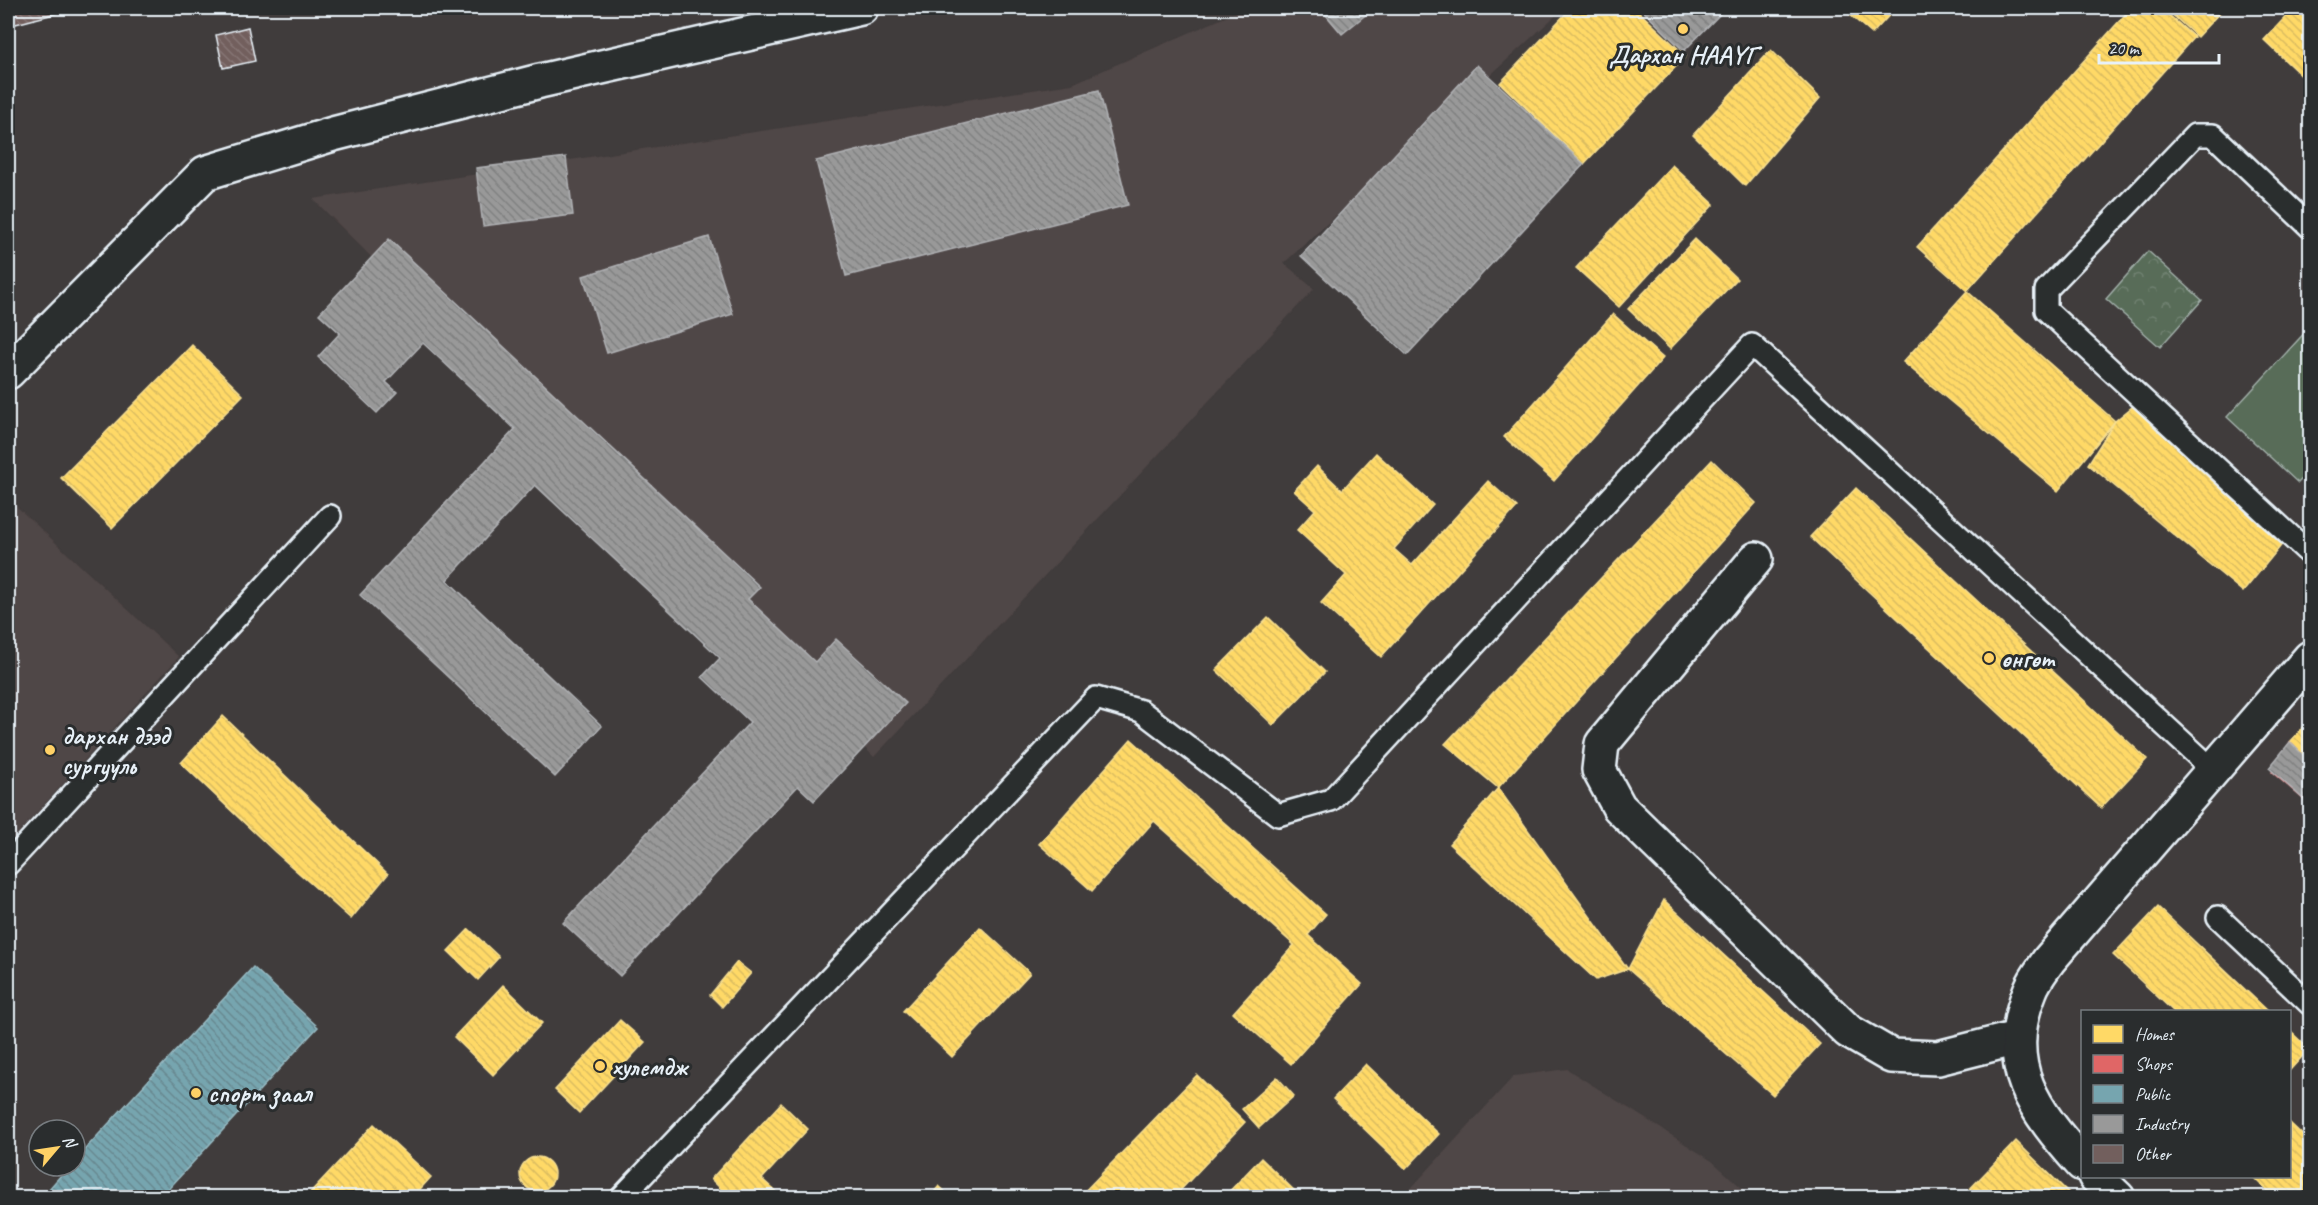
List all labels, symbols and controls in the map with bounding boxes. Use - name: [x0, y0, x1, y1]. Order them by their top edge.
- marker: Дархан НААҮГ: [1676, 22, 1690, 36]
- scale bar: [2099, 27, 2219, 65]
- text: 20 m: [2108, 37, 2141, 59]
- place label: Дархан НААҮГ: [1609, 38, 1763, 71]
- place label: өнгөт: [2001, 642, 2056, 675]
- marker: өнгөт: [1982, 651, 1996, 665]
- place label: дархан дээд сургууль: [62, 719, 172, 782]
- marker: дархан дээд сургууль: [43, 743, 57, 757]
- legend: [2081, 1010, 2291, 1178]
- text: Homes: [2135, 1023, 2175, 1045]
- place label: хулемдж: [612, 1050, 690, 1083]
- text: Shops: [2135, 1053, 2174, 1075]
- marker: хулемдж: [593, 1059, 607, 1073]
- place label: спорт заал: [208, 1077, 314, 1110]
- text: Public: [2135, 1083, 2172, 1105]
- marker: спорт заал: [189, 1086, 203, 1100]
- text: Industry: [2135, 1113, 2190, 1135]
- north arrow: [27, 1118, 87, 1178]
- text: N: [58, 1132, 82, 1153]
- text: Other: [2135, 1143, 2172, 1165]

